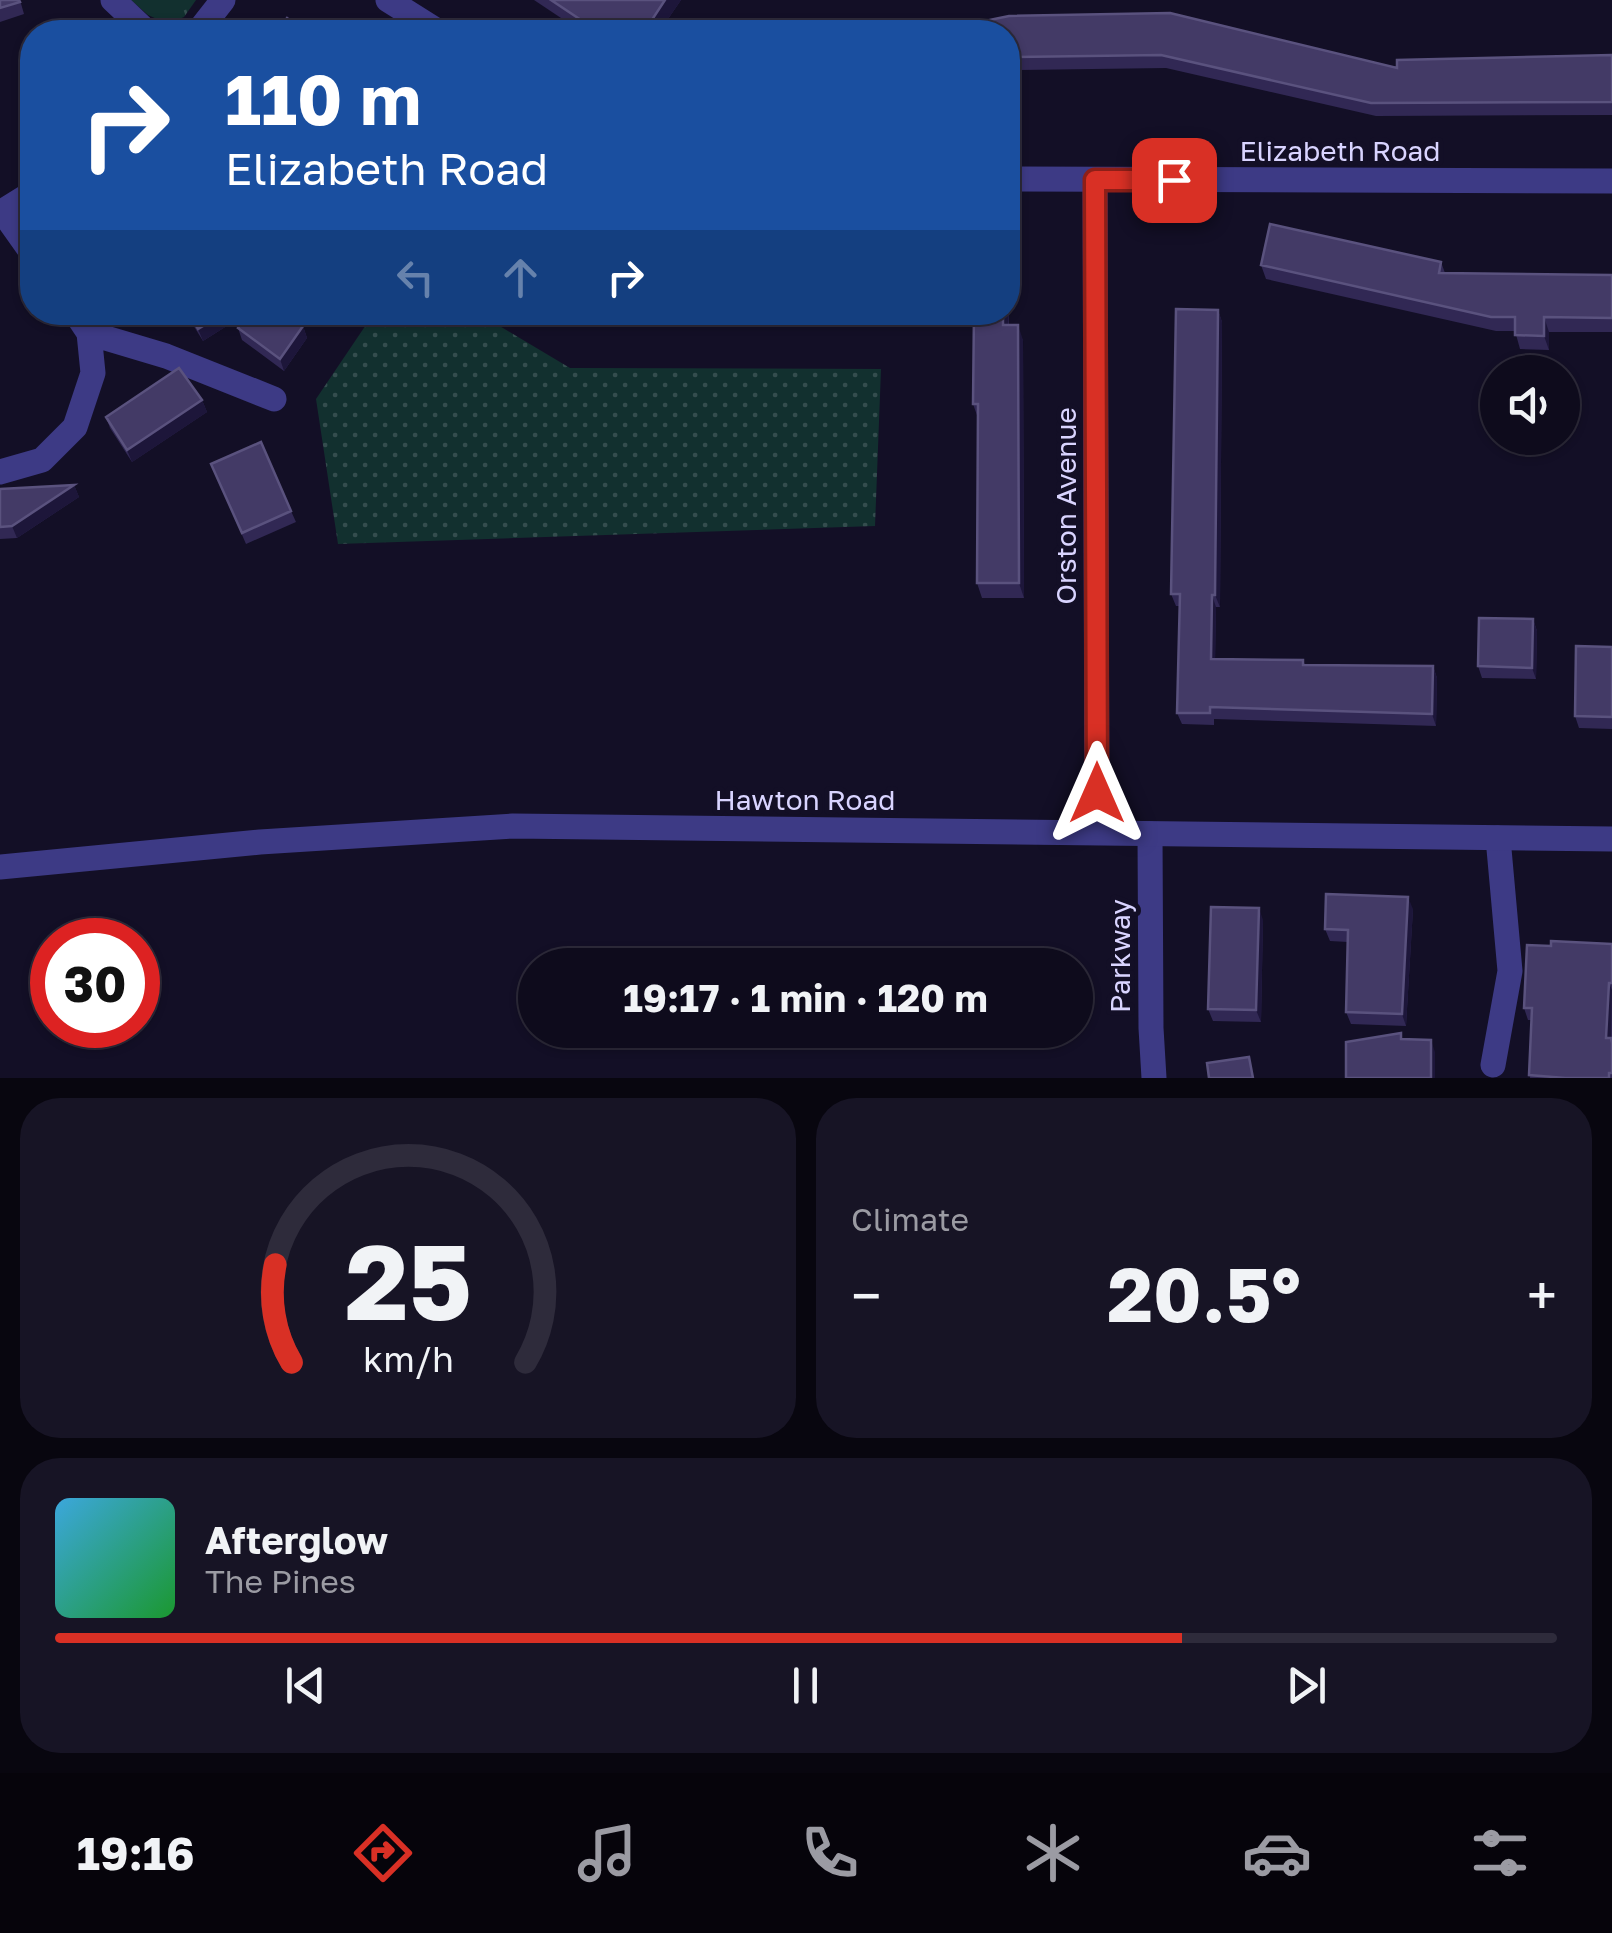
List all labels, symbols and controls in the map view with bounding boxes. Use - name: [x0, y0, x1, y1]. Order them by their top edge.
- text: 110 m: [225, 56, 421, 140]
- icon: right: [60, 60, 190, 190]
- street label: Elizabeth Road: [1239, 134, 1441, 167]
- pin: [1132, 138, 1217, 223]
- text: Elizabeth Road: [225, 141, 548, 195]
- icon: arrive: [1147, 153, 1202, 208]
- icon: left: [388, 250, 443, 305]
- icon: ahead: [493, 250, 548, 305]
- icon: right: [598, 250, 653, 305]
- map controls: [1480, 355, 1580, 455]
- button: sound: [1480, 355, 1580, 455]
- street label: Orston Avenue: [1049, 407, 1082, 605]
- position arrow: [1045, 741, 1149, 845]
- street label: Hawton Road: [715, 783, 895, 816]
- street label: Parkway: [1103, 899, 1136, 1013]
- speed limit sign: 30: [30, 918, 160, 1048]
- text: 19:17 · 1 min · 120 m: [623, 975, 988, 1020]
- text: Climate: [851, 1200, 969, 1238]
- text: 25: [345, 1218, 471, 1343]
- text: 20.5°: [1107, 1248, 1301, 1339]
- text: −: [851, 1262, 881, 1328]
- text: +: [1527, 1262, 1557, 1328]
- text: km/h: [363, 1337, 453, 1380]
- text: Afterglow: [205, 1517, 388, 1562]
- text: The Pines: [205, 1562, 356, 1600]
- icon: previous: [278, 1658, 333, 1713]
- icon: pause: [778, 1658, 833, 1713]
- icon: next: [1279, 1658, 1334, 1713]
- icon: directions: [348, 1818, 418, 1888]
- icon: music: [572, 1818, 642, 1888]
- icon: phone: [795, 1818, 865, 1888]
- icon: climate: [1018, 1818, 1088, 1888]
- icon: car: [1242, 1818, 1312, 1888]
- icon: filters: [1465, 1818, 1535, 1888]
- text: 19:16: [77, 1826, 195, 1880]

